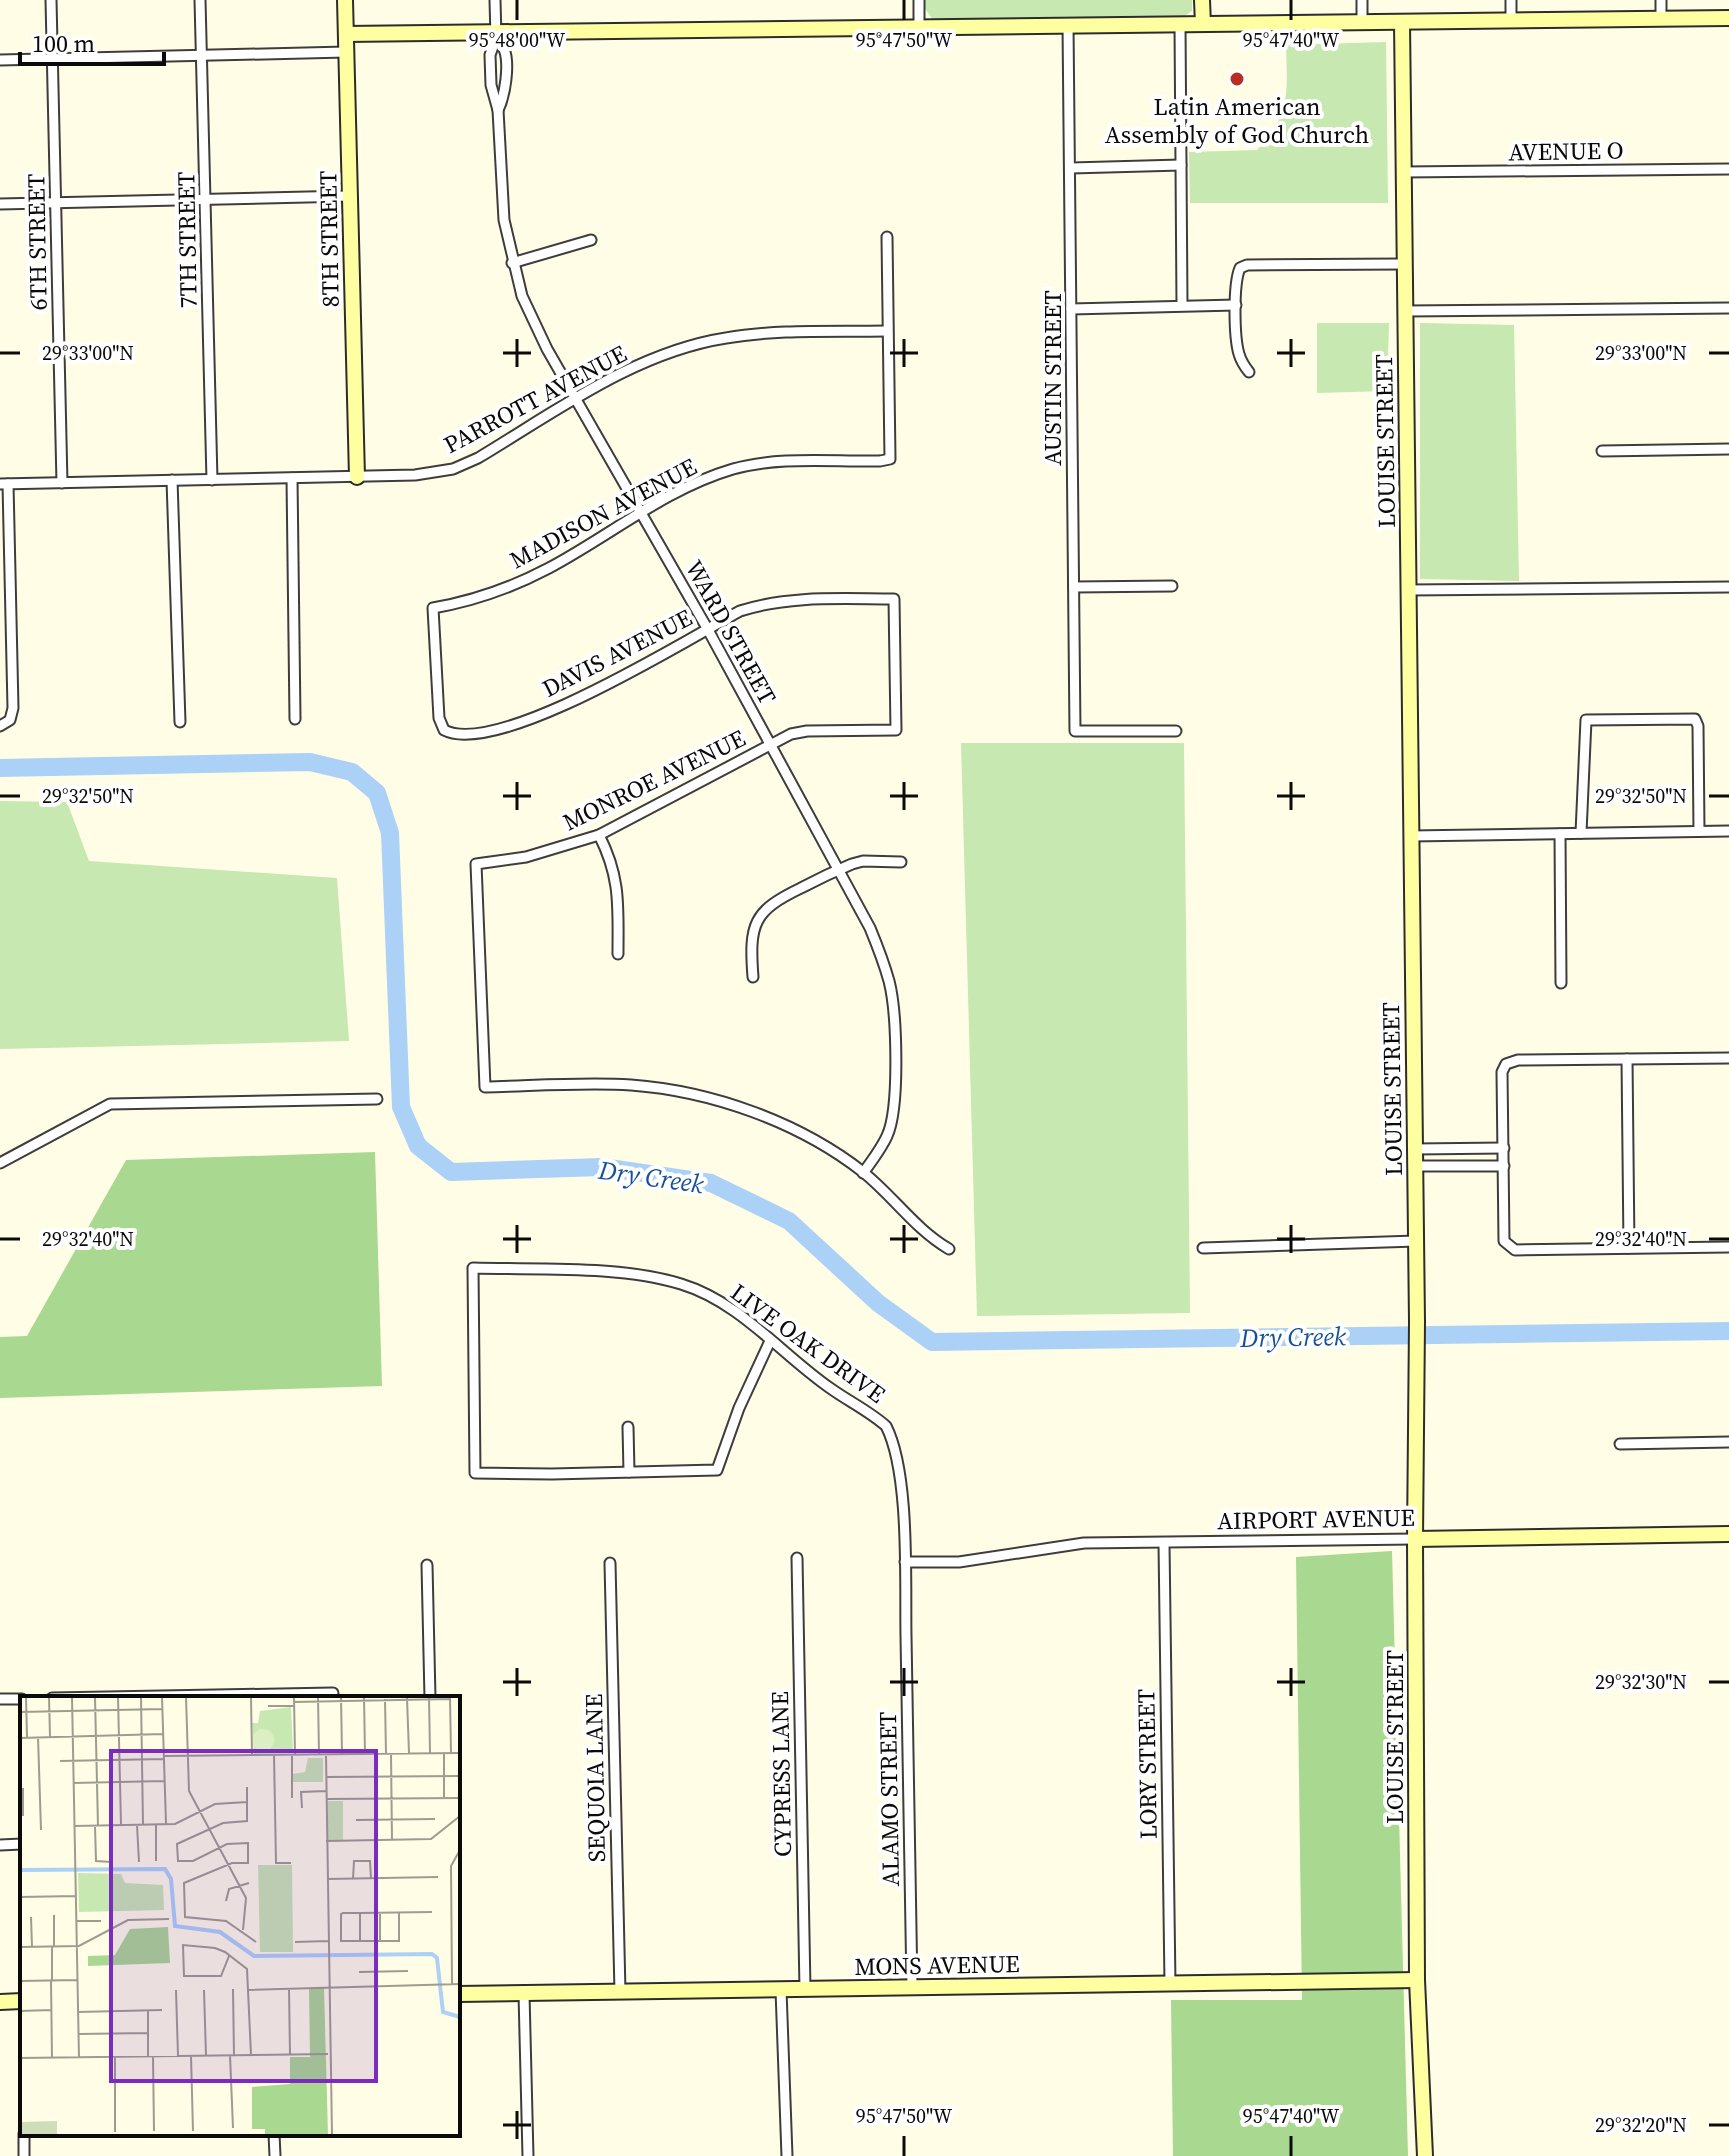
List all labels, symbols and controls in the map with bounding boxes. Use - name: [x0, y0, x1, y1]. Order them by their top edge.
- scale bar: [20, 16, 164, 66]
- text: 95°48'00"W: [469, 26, 566, 54]
- text: 95°47'50"W: [856, 26, 953, 54]
- text: 95°47'40"W: [1243, 26, 1340, 54]
- text: 100 m: [32, 27, 95, 60]
- marker: Latin American Assembly of God Church: [1228, 70, 1246, 88]
- place label: Latin American Assembly of God Church: [1105, 90, 1369, 151]
- street label: AVENUE O: [1508, 133, 1624, 169]
- street label: 8TH STREET: [311, 170, 347, 308]
- street label: 7TH STREET: [169, 171, 205, 309]
- street label: 6TH STREET: [19, 173, 55, 311]
- street label: AUSTIN STREET: [1036, 290, 1069, 466]
- street label: PARROTT AVENUE: [438, 337, 632, 461]
- text: 29°33'00"N: [42, 339, 134, 367]
- text: 29°33'00"N: [1595, 339, 1687, 367]
- street label: LOUISE STREET: [1367, 353, 1403, 528]
- street label: MADISON AVENUE: [504, 450, 702, 576]
- street label: WARD STREET: [678, 554, 784, 710]
- street label: DAVIS AVENUE: [536, 601, 698, 705]
- street label: MONROE AVENUE: [557, 722, 751, 838]
- text: 29°32'50"N: [42, 782, 134, 810]
- text: 29°32'50"N: [1595, 782, 1687, 810]
- street label: LOUISE STREET: [1374, 1001, 1410, 1176]
- water label: Dry Creek: [595, 1152, 707, 1202]
- text: 29°32'40"N: [42, 1225, 134, 1253]
- text: 29°32'40"N: [1595, 1225, 1687, 1253]
- street label: LIVE OAK DRIVE: [724, 1276, 892, 1410]
- water label: Dry Creek: [1239, 1318, 1347, 1356]
- street label: AIRPORT AVENUE: [1217, 1501, 1415, 1537]
- street label: LOUISE STREET: [1378, 1650, 1411, 1824]
- text: 29°32'30"N: [1595, 1668, 1687, 1696]
- street label: LORY STREET: [1129, 1688, 1165, 1839]
- street label: CYPRESS LANE: [763, 1691, 799, 1857]
- street label: SEQUOIA LANE: [577, 1694, 613, 1862]
- inset map: [20, 1696, 460, 2136]
- street label: ALAMO STREET: [871, 1711, 907, 1887]
- street label: MONS AVENUE: [854, 1947, 1020, 1983]
- text: 95°47'50"W: [856, 2102, 953, 2130]
- text: 95°47'40"W: [1243, 2102, 1340, 2130]
- text: 29°32'20"N: [1595, 2111, 1687, 2139]

